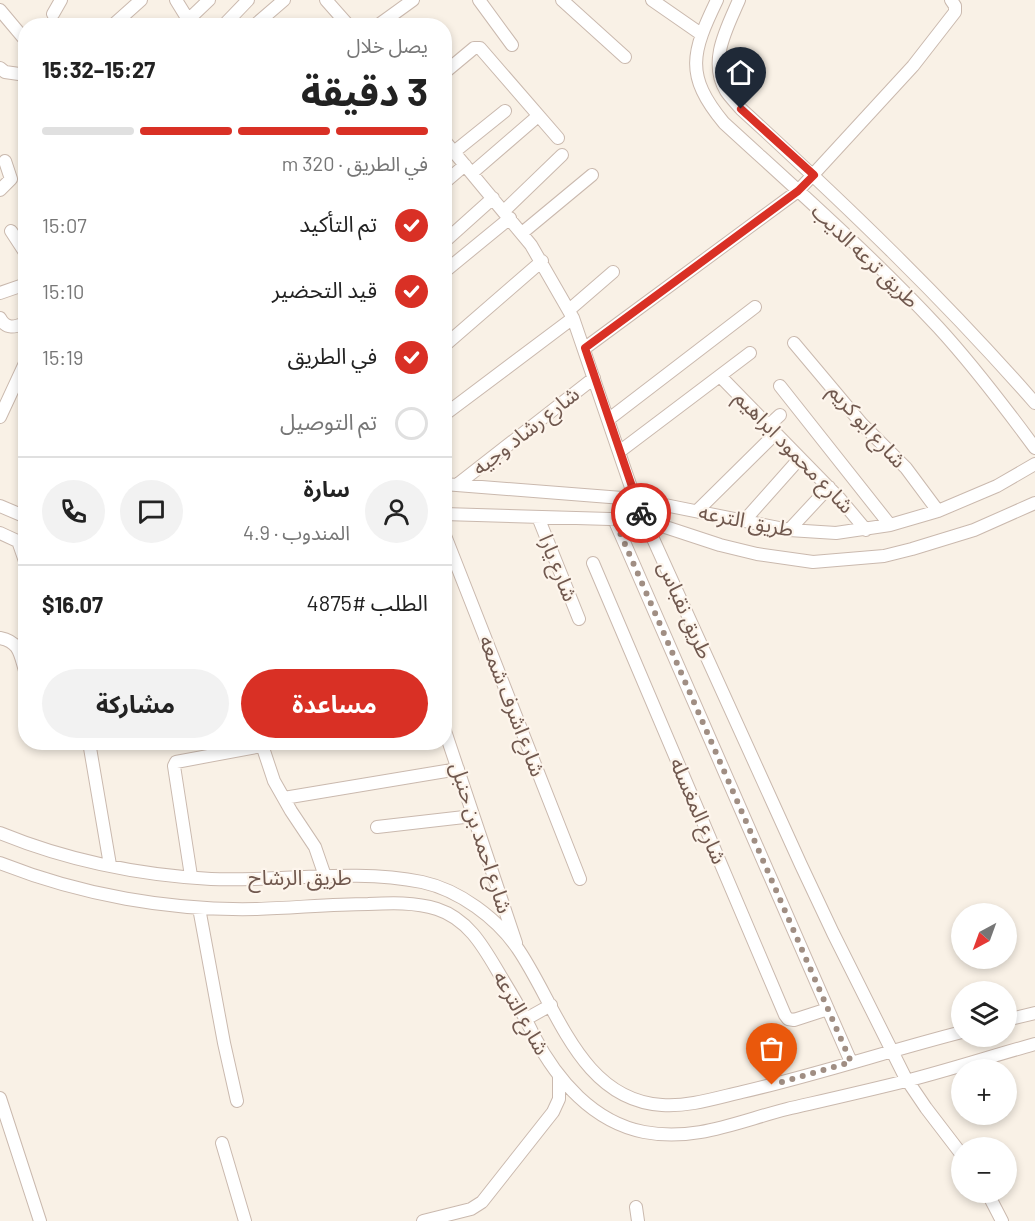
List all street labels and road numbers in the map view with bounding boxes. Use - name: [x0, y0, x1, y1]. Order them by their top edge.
- street label: طريق ترعه الديب: [806, 198, 925, 314]
- street label: شارع ابو كريم: [821, 378, 912, 475]
- street label: شارع رشاد وجيه: [467, 380, 586, 482]
- street label: شارع محمود ابراهيم: [727, 384, 860, 520]
- street label: طريق الترعه: [696, 498, 796, 543]
- street label: شارع يارا: [531, 530, 584, 606]
- street label: طريق نقباس: [652, 557, 719, 663]
- street label: شارع اشرف شمعه: [471, 631, 552, 781]
- street label: شارع المغسله: [662, 754, 733, 869]
- street label: شارع احمد بن حنبل: [442, 759, 519, 917]
- street label: طريق الرشاح: [248, 864, 352, 893]
- street label: شارع الترعه: [486, 966, 556, 1060]

